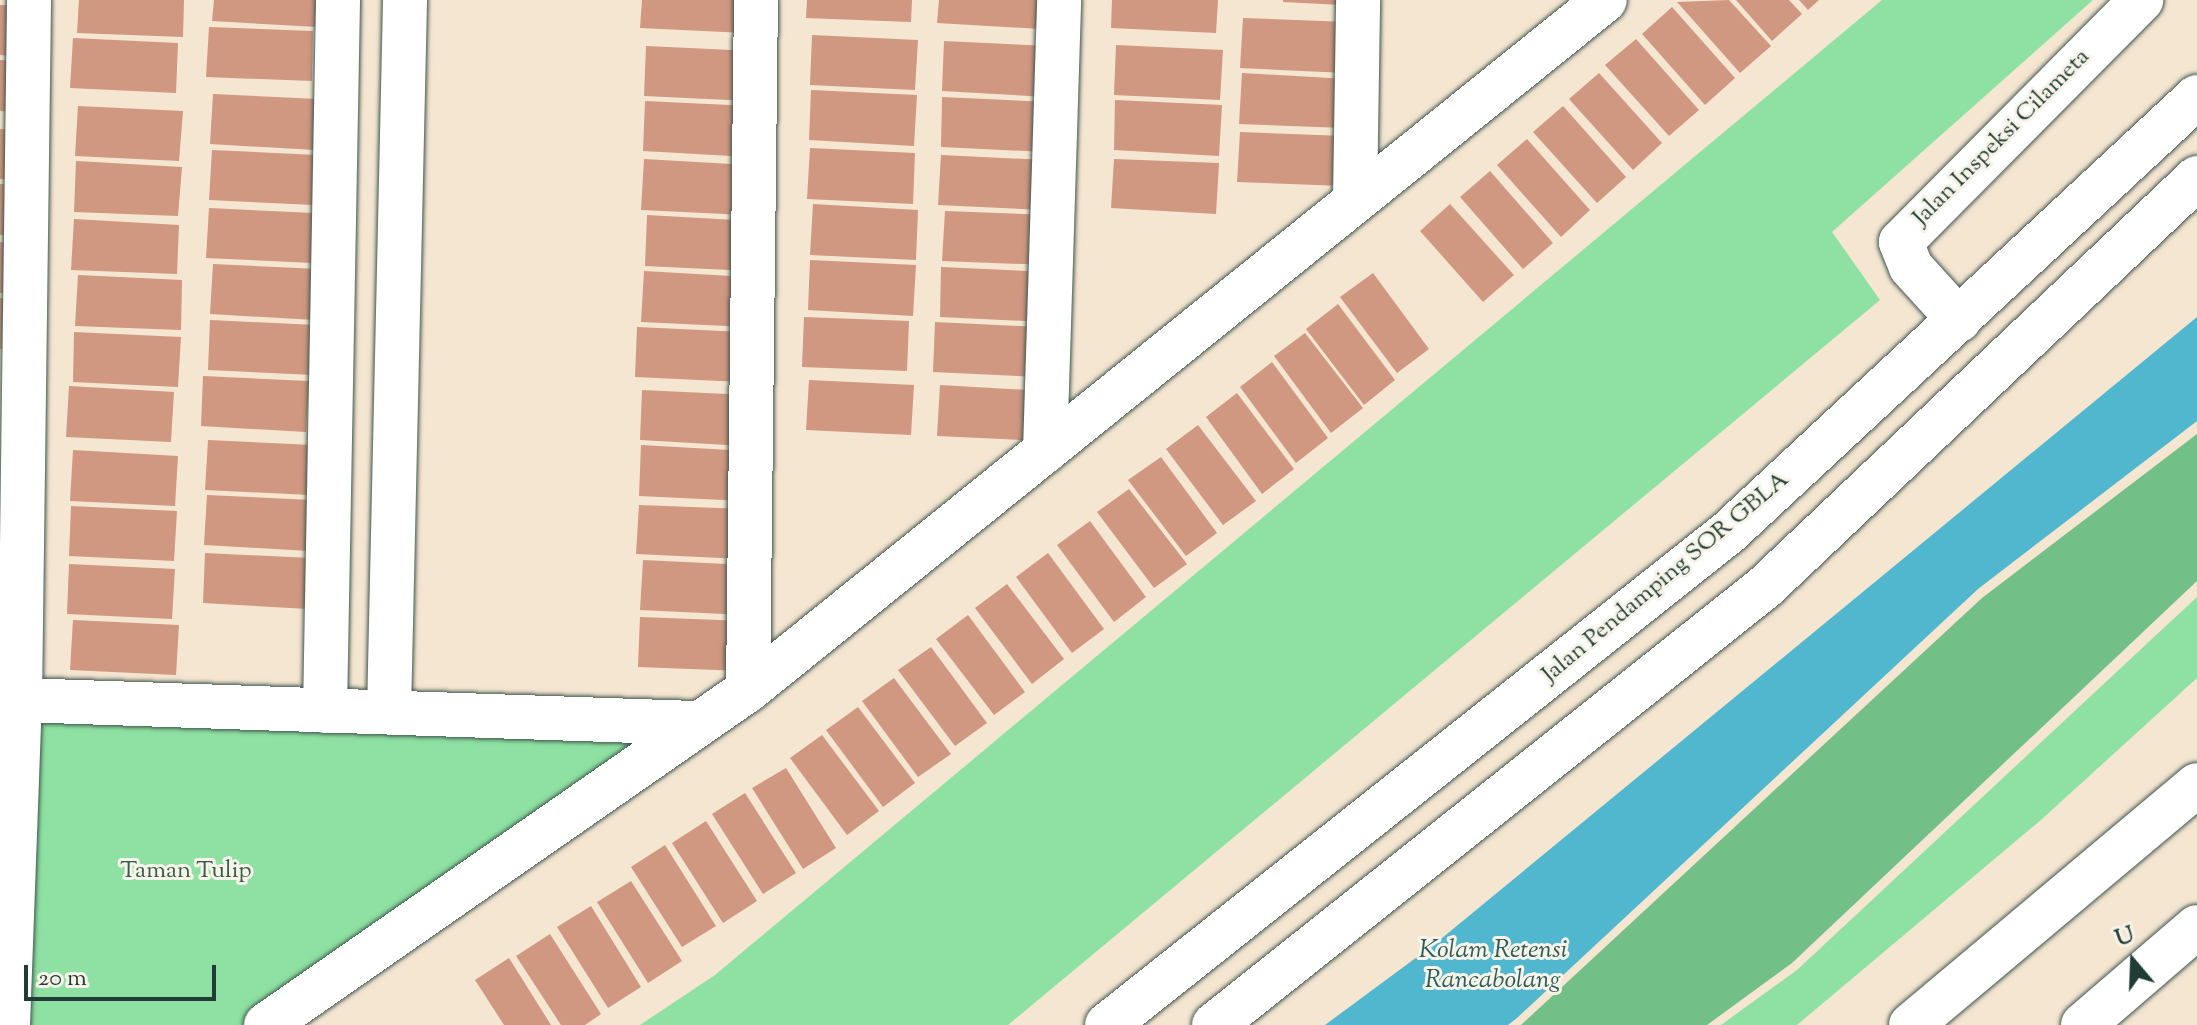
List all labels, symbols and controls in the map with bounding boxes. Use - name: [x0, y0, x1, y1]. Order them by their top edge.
- street label: Jalan Inspeksi Cilameta: [1907, 43, 2097, 233]
- street label: Jalan Pendamping SOR GBLA: [1537, 466, 1795, 690]
- park label: Taman Tulip: [120, 858, 252, 886]
- text: U: [2111, 920, 2139, 956]
- north arrow: [2093, 921, 2173, 1001]
- water label: Kolam Retensi Rancabolang: [1419, 935, 1567, 996]
- scale bar: [28, 949, 220, 999]
- text: 20 m: [38, 962, 87, 996]

